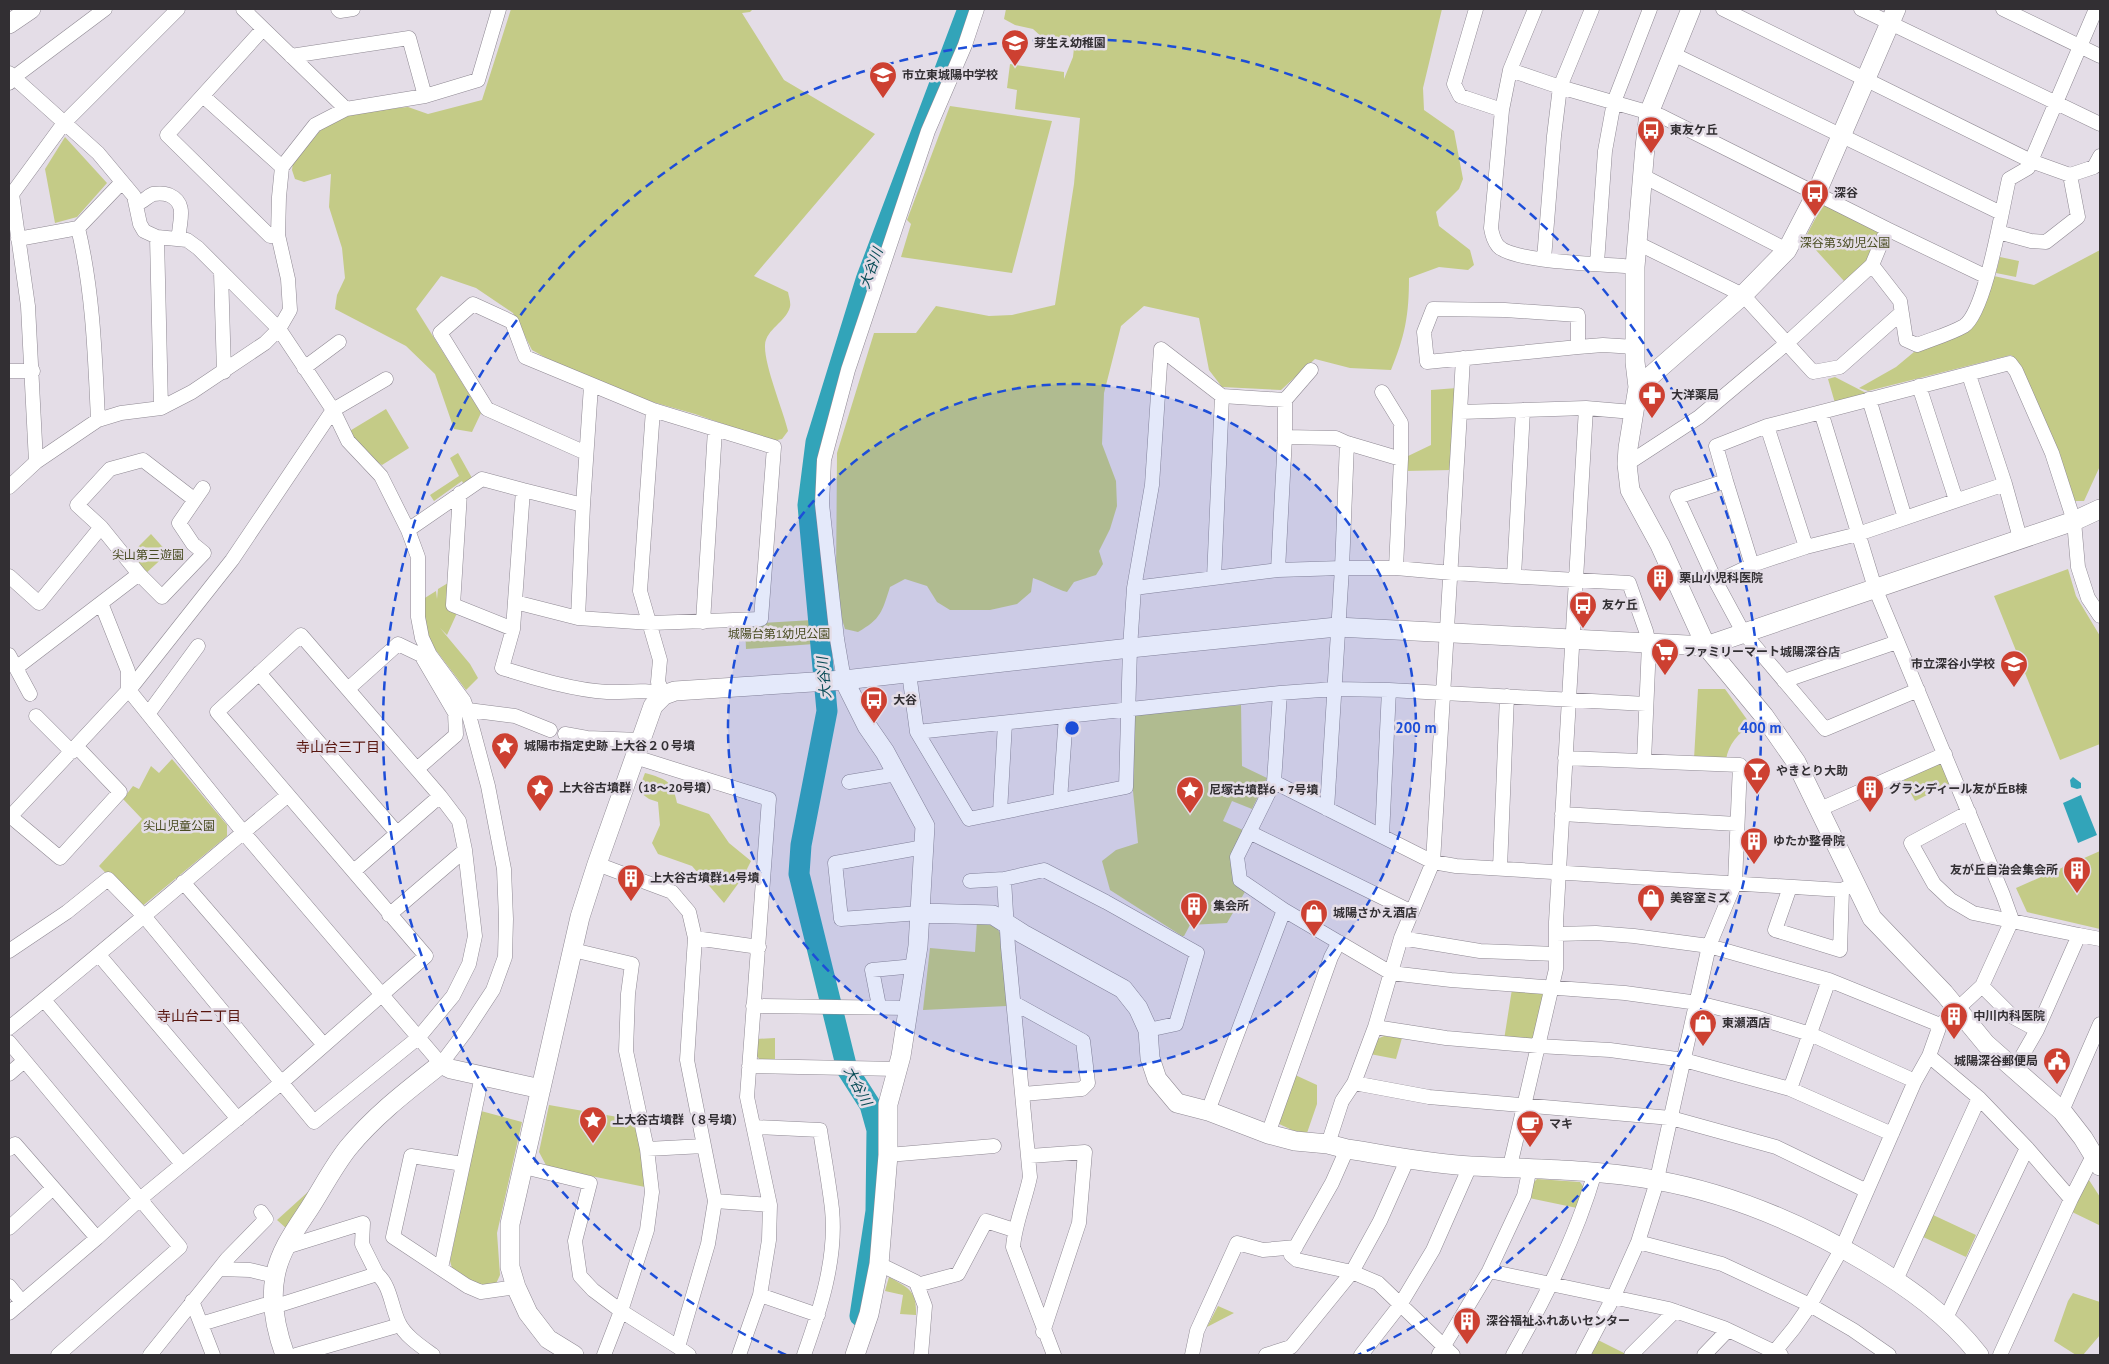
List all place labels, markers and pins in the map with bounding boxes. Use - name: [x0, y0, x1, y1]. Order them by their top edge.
- school or university icon: 芽生え幼稚園: [1000, 28, 1030, 67]
- place label: 芽生え幼稚園: [1034, 35, 1106, 50]
- school or university icon: 市立東城陽中学校: [868, 60, 898, 99]
- place label: 市立東城陽中学校: [902, 67, 998, 82]
- bus stop icon: 東友ケ丘: [1636, 115, 1666, 154]
- place label: 東友ケ丘: [1670, 122, 1718, 137]
- bus stop icon: 深谷: [1800, 178, 1830, 217]
- place label: 深谷: [1834, 185, 1858, 200]
- pharmacy icon: 大洋薬局: [1637, 380, 1667, 419]
- place label: 大洋薬局: [1671, 387, 1719, 402]
- building icon: 栗山小児科医院: [1645, 563, 1675, 602]
- place label: 栗山小児科医院: [1679, 570, 1763, 585]
- bus stop icon: 友ケ丘: [1568, 590, 1598, 629]
- place label: 友ケ丘: [1602, 597, 1638, 612]
- supermarket icon: ファミリーマート城陽深谷店: [1650, 637, 1680, 676]
- place label: ファミリーマート城陽深谷店: [1684, 644, 1840, 659]
- school or university icon: 市立深谷小学校: [1999, 649, 2029, 688]
- place label: 市立深谷小学校: [1911, 656, 1995, 671]
- bus stop icon: 大谷: [859, 685, 889, 724]
- place label: 大谷: [893, 692, 917, 707]
- centre of rings: [1063, 719, 1081, 737]
- place icon: 城陽市指定史跡 上大谷２０号墳: [490, 731, 520, 770]
- place label: 城陽市指定史跡 上大谷２０号墳: [524, 738, 695, 753]
- bar icon: やきとり大助: [1742, 756, 1772, 795]
- place label: やきとり大助: [1776, 763, 1848, 778]
- place icon: 上大谷古墳群（18～20号墳）: [525, 773, 555, 812]
- building icon: グランディール友が丘B棟: [1855, 774, 1885, 813]
- place icon: 尼塚古墳群6・7号墳: [1175, 775, 1205, 814]
- place label: 上大谷古墳群（18～20号墳）: [559, 780, 718, 795]
- place label: グランディール友が丘B棟: [1889, 781, 2027, 796]
- place label: 尼塚古墳群6・7号墳: [1209, 782, 1319, 797]
- building icon: ゆたか整骨院: [1739, 826, 1769, 865]
- place label: ゆたか整骨院: [1773, 833, 1845, 848]
- building icon: 友が丘自治会集会所: [2062, 855, 2092, 894]
- place label: 友が丘自治会集会所: [1950, 862, 2058, 877]
- building icon: 上大谷古墳群14号墳: [616, 863, 646, 902]
- place label: 上大谷古墳群14号墳: [650, 870, 760, 885]
- shop icon: 美容室ミズ: [1636, 883, 1666, 922]
- place label: 美容室ミズ: [1670, 890, 1730, 905]
- building icon: 集会所: [1179, 891, 1209, 930]
- place label: 集会所: [1213, 898, 1249, 913]
- shop icon: 城陽さかえ酒店: [1299, 898, 1329, 937]
- place label: 城陽さかえ酒店: [1333, 905, 1417, 920]
- building icon: 中川内科医院: [1939, 1001, 1969, 1040]
- shop icon: 東瀬酒店: [1688, 1008, 1718, 1047]
- place label: 中川内科医院: [1973, 1008, 2045, 1023]
- place label: 東瀬酒店: [1722, 1015, 1770, 1030]
- public building icon: 城陽深谷郵便局: [2042, 1046, 2072, 1085]
- place label: 城陽深谷郵便局: [1954, 1053, 2038, 1068]
- place icon: 上大谷古墳群（８号墳）: [578, 1105, 608, 1144]
- cafe icon: マキ: [1515, 1109, 1545, 1148]
- place label: 上大谷古墳群（８号墳）: [612, 1112, 744, 1127]
- place label: マキ: [1549, 1116, 1573, 1131]
- building icon: 深谷福祉ふれあいセンター: [1452, 1306, 1482, 1345]
- place label: 深谷福祉ふれあいセンター: [1486, 1313, 1630, 1328]

